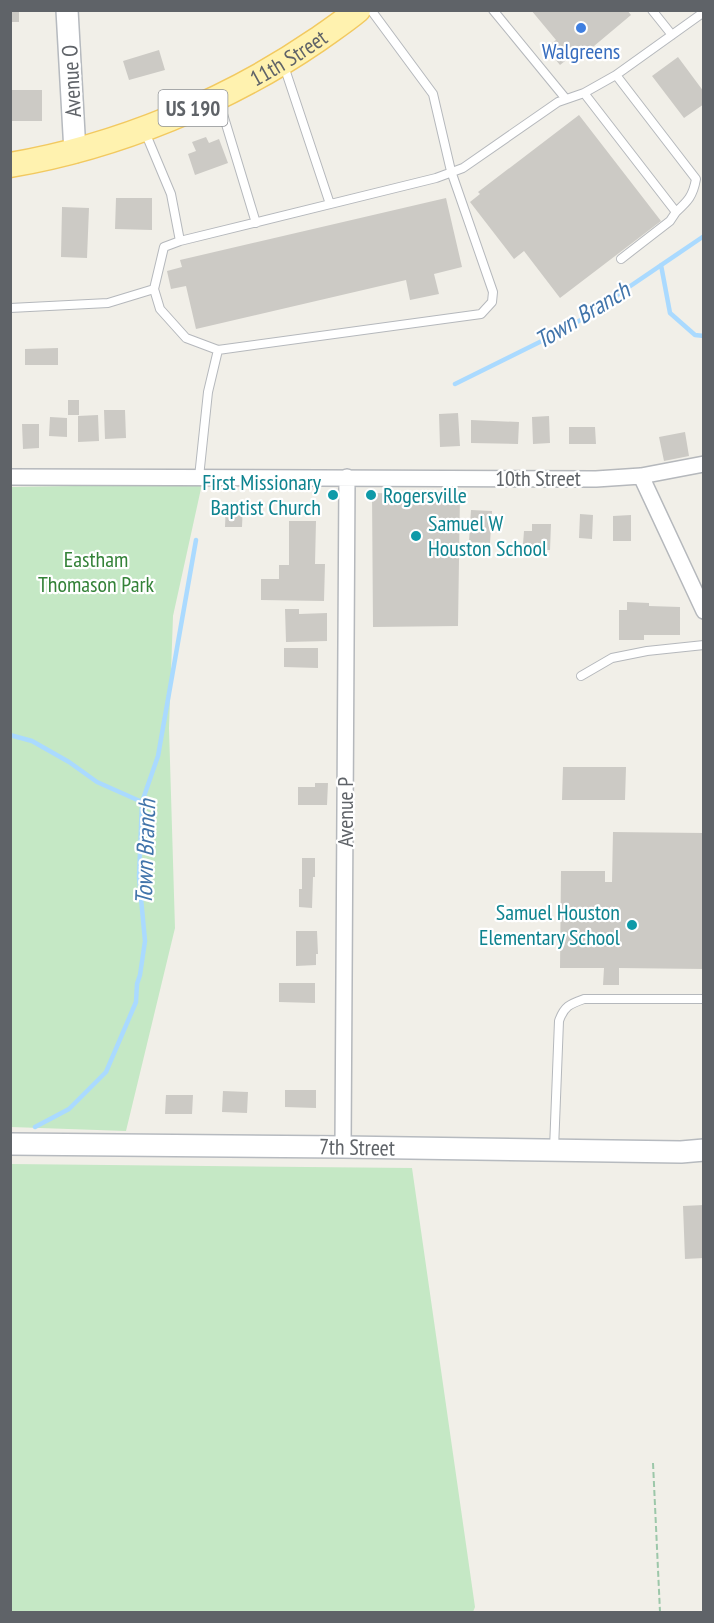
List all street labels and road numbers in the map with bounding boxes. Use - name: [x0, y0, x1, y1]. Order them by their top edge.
- street label: 11th Street: [245, 23, 332, 92]
- street label: Avenue O: [55, 44, 87, 118]
- road number: US 190: [158, 90, 228, 126]
- street label: 10th Street: [495, 464, 581, 492]
- street label: Avenue P: [331, 777, 359, 847]
- street label: 7th Street: [319, 1132, 395, 1162]

